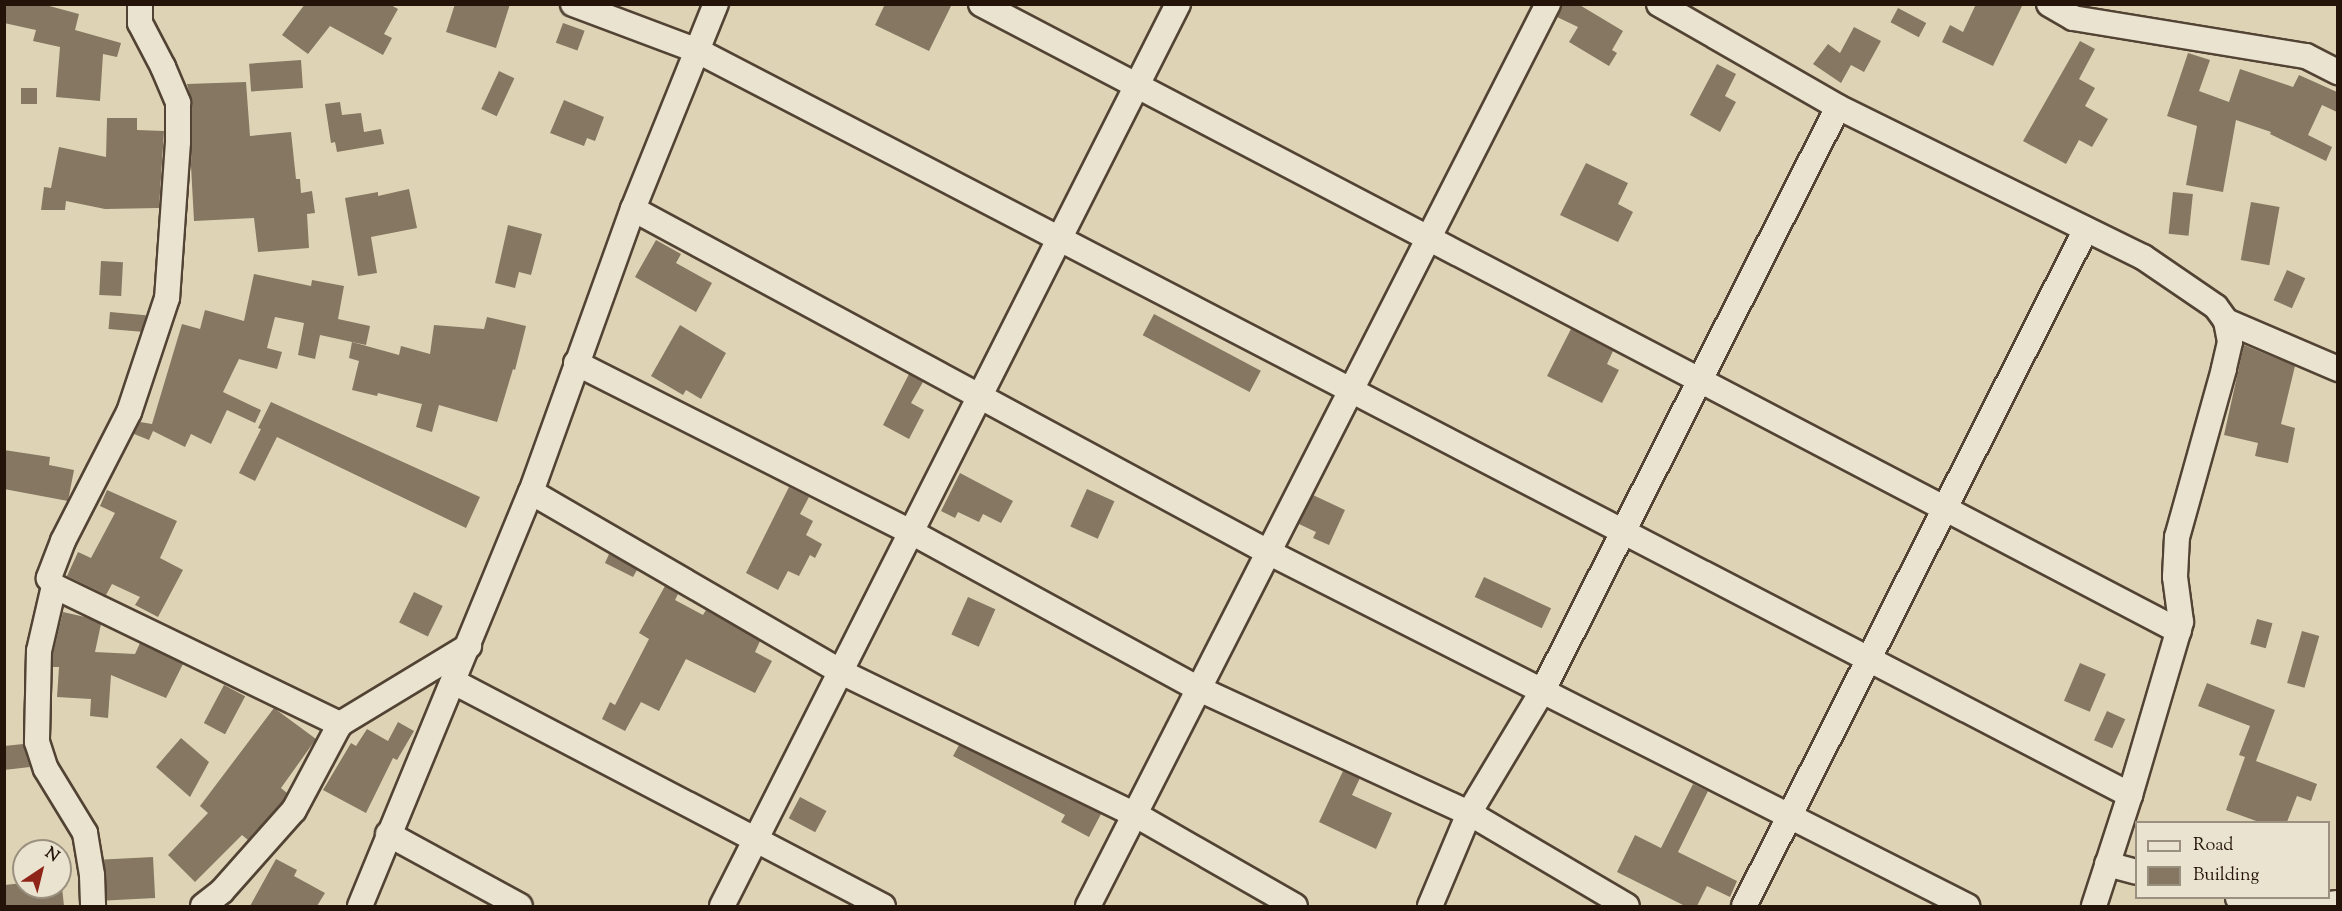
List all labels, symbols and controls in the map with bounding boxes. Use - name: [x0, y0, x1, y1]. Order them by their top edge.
- legend: [2135, 821, 2330, 899]
- text: Road: [2193, 833, 2233, 859]
- north arrow: [12, 839, 72, 899]
- text: N: [40, 842, 63, 869]
- text: Building: [2193, 863, 2259, 889]

